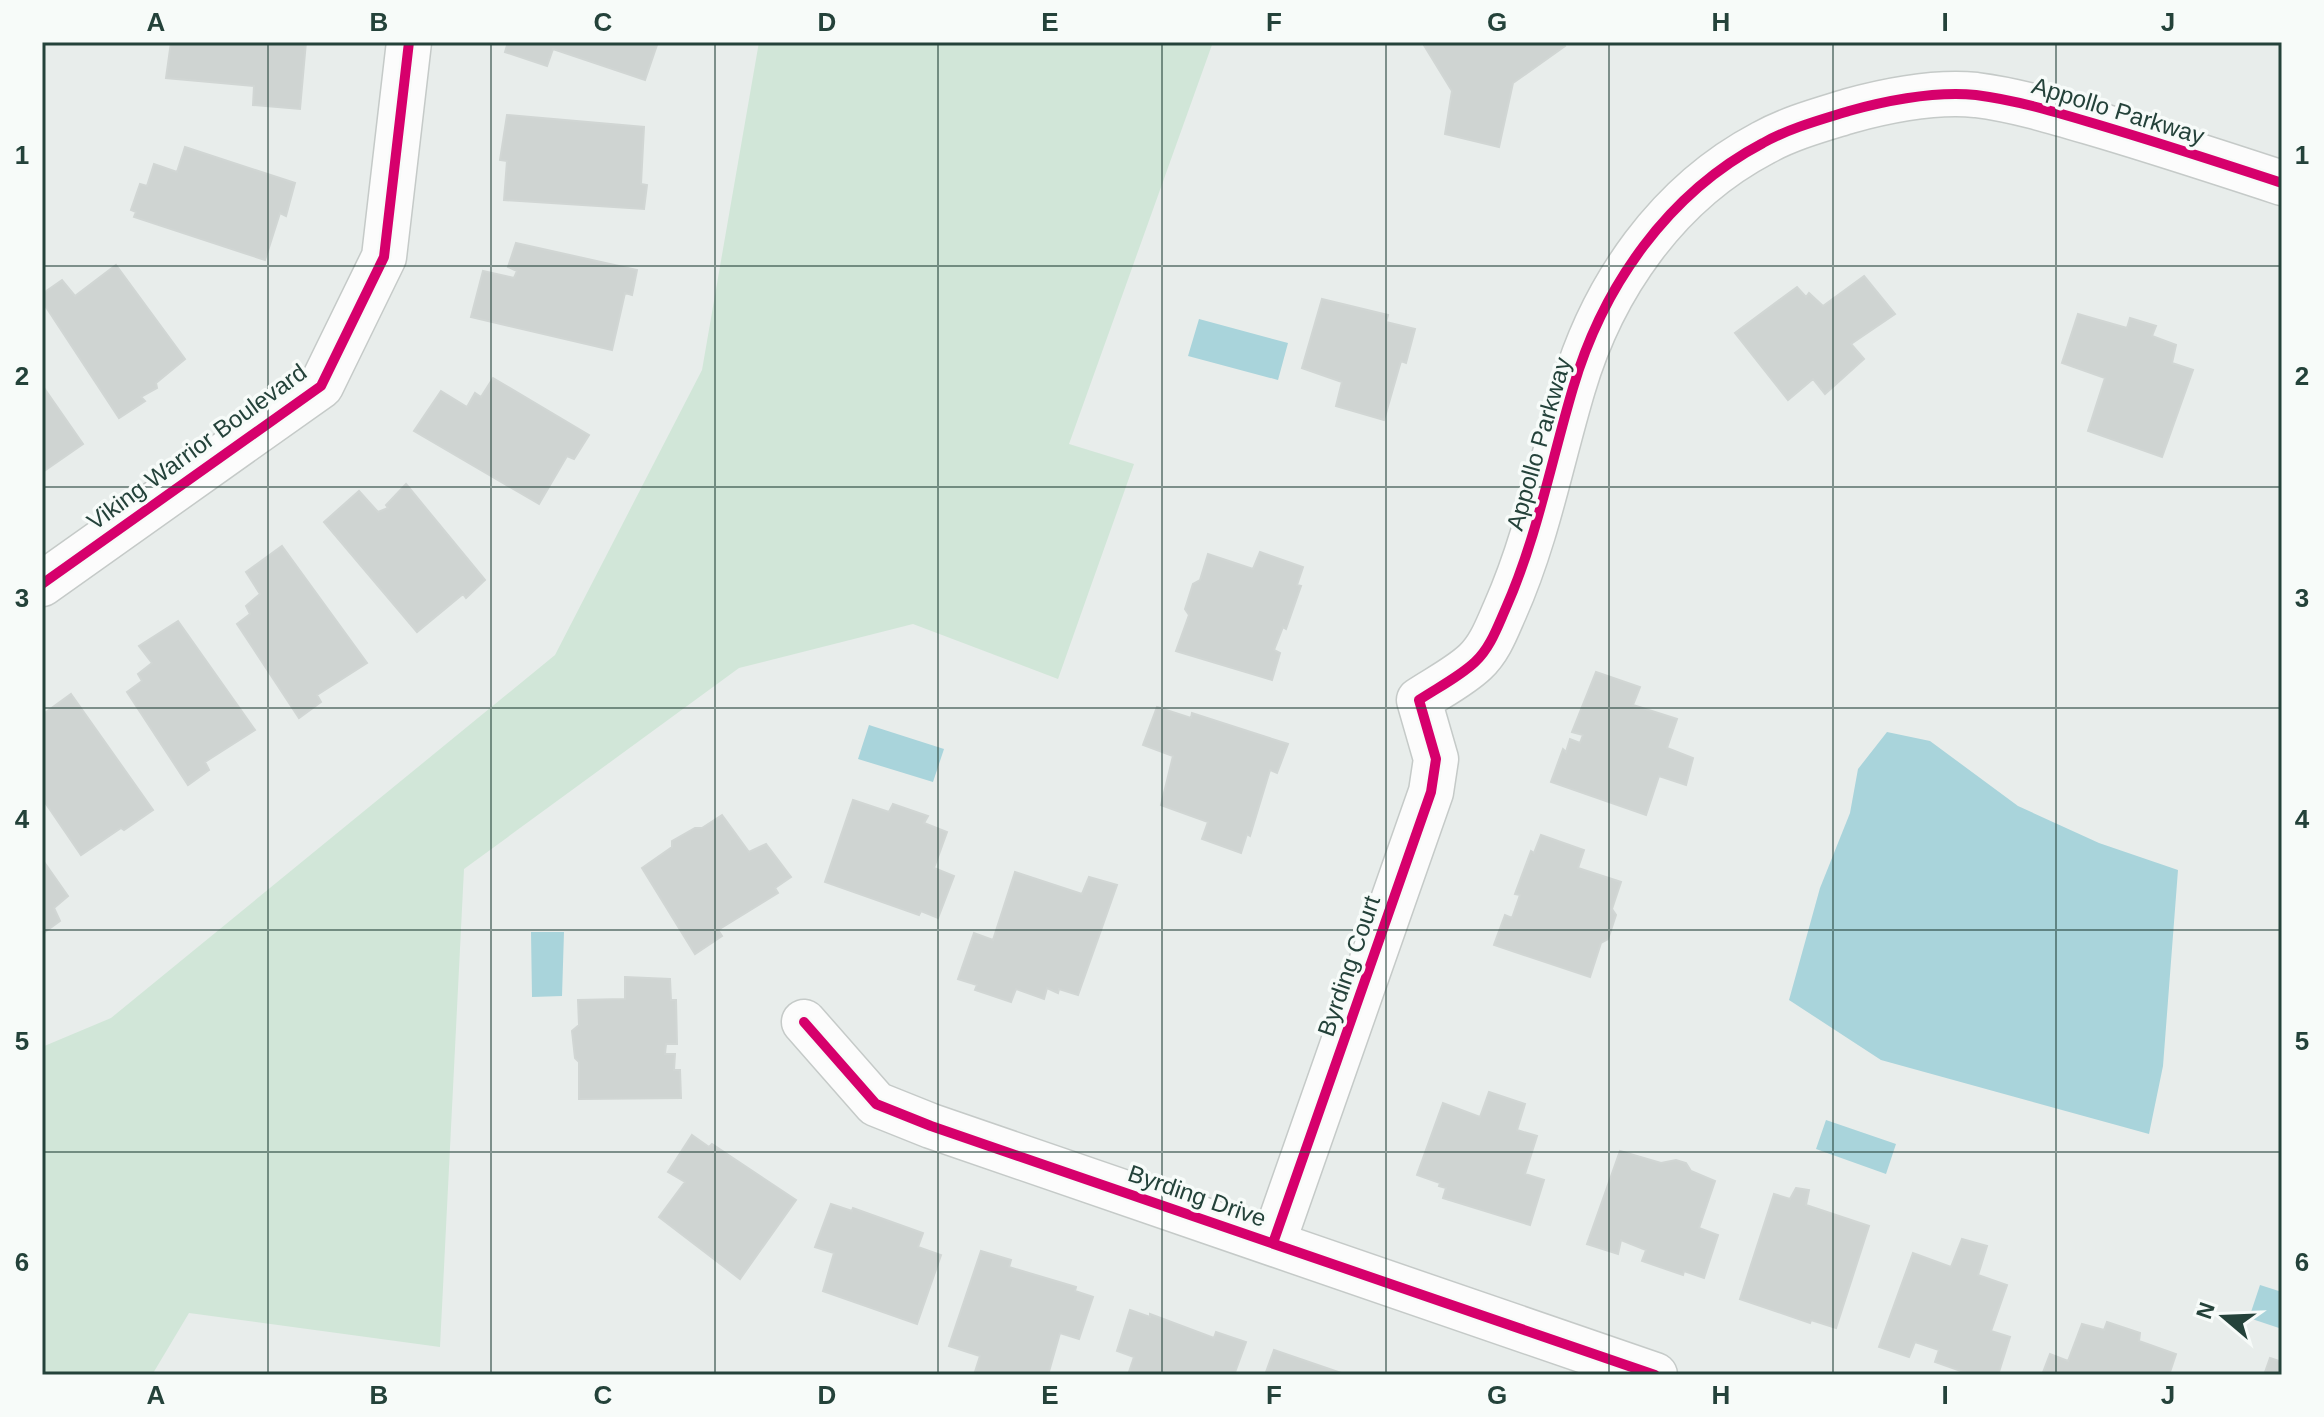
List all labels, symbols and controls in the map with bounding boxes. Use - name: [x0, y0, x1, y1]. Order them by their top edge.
- text: A: [147, 7, 166, 37]
- text: B: [370, 7, 388, 37]
- text: C: [594, 7, 613, 37]
- text: D: [818, 7, 836, 37]
- text: E: [1041, 7, 1059, 37]
- text: F: [1266, 7, 1282, 37]
- text: G: [1487, 7, 1507, 37]
- text: H: [1712, 7, 1730, 37]
- text: I: [1941, 7, 1949, 37]
- text: J: [2161, 7, 2175, 37]
- street label: Appollo Parkway: [2029, 71, 2208, 150]
- text: 1: [15, 140, 29, 170]
- text: 1: [2295, 140, 2309, 170]
- street label: Appollo Parkway: [1501, 354, 1576, 534]
- street label: Viking Warrior Boulevard: [82, 358, 311, 535]
- text: 2: [15, 361, 29, 391]
- text: 2: [2295, 361, 2309, 391]
- text: 3: [15, 583, 29, 613]
- text: 3: [2295, 583, 2309, 613]
- text: 4: [15, 804, 30, 834]
- text: 4: [2295, 804, 2310, 834]
- street label: Byrding Court: [1312, 892, 1385, 1040]
- text: 5: [15, 1026, 29, 1056]
- text: 5: [2295, 1026, 2309, 1056]
- street label: Byrding Drive: [1125, 1159, 1270, 1232]
- text: 6: [15, 1247, 29, 1277]
- text: 6: [2295, 1247, 2309, 1277]
- north arrow: [2184, 1277, 2264, 1357]
- text: N: [2191, 1299, 2220, 1322]
- text: A: [147, 1380, 166, 1410]
- text: B: [370, 1380, 388, 1410]
- text: C: [594, 1380, 613, 1410]
- text: D: [818, 1380, 836, 1410]
- text: E: [1041, 1380, 1059, 1410]
- text: F: [1266, 1380, 1282, 1410]
- text: G: [1487, 1380, 1507, 1410]
- text: H: [1712, 1380, 1730, 1410]
- text: I: [1941, 1380, 1949, 1410]
- text: J: [2161, 1380, 2175, 1410]

